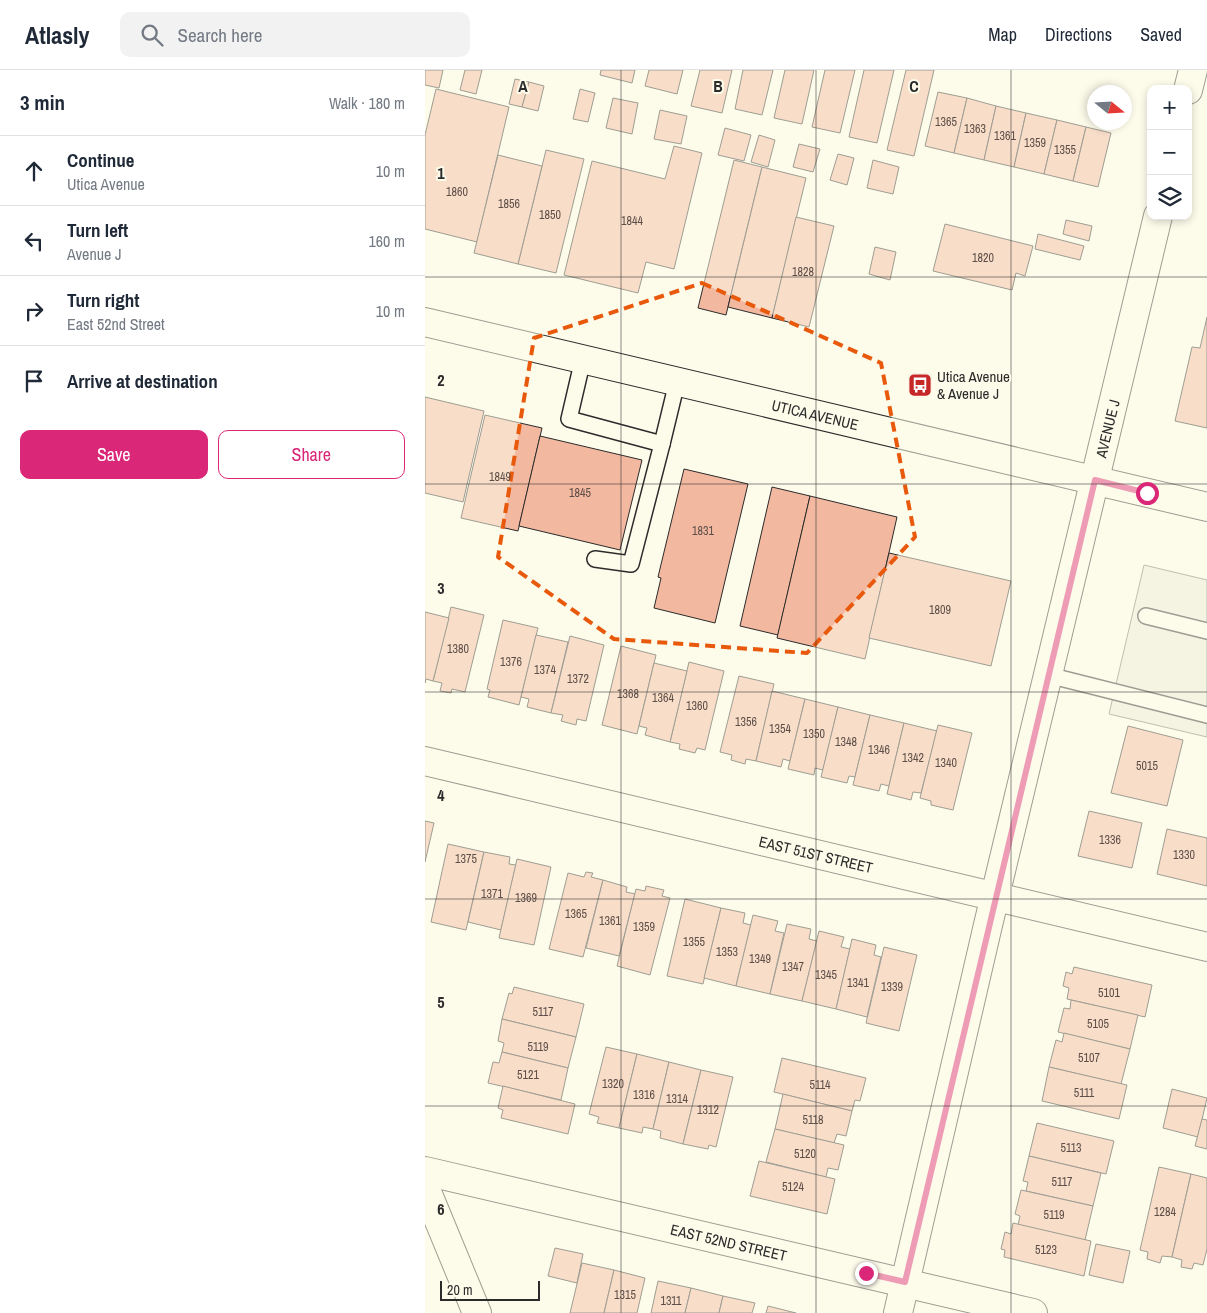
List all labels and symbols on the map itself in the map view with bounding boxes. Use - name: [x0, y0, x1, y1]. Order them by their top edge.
- text: A: [518, 75, 528, 97]
- text: B: [713, 75, 723, 97]
- text: C: [909, 75, 919, 97]
- north arrow: [1087, 85, 1132, 130]
- house number: 1365: [935, 114, 957, 130]
- house number: 1363: [964, 121, 986, 137]
- house number: 1361: [994, 128, 1016, 144]
- house number: 1359: [1024, 135, 1046, 151]
- house number: 1355: [1054, 142, 1076, 158]
- text: 1: [437, 162, 445, 184]
- house number: 1860: [446, 184, 468, 200]
- house number: 1856: [498, 196, 520, 212]
- house number: 1850: [539, 207, 561, 223]
- house number: 1844: [621, 213, 643, 229]
- house number: 1820: [972, 250, 994, 266]
- house number: 1828: [792, 264, 814, 280]
- place label: Utica Avenue & Avenue J: [937, 366, 1010, 404]
- text: 2: [437, 369, 445, 391]
- bus stop icon: Utica Avenue & Avenue J: [907, 372, 933, 398]
- street label: UTICA AVENUE: [770, 394, 861, 435]
- street label: AVENUE J: [1090, 397, 1124, 461]
- house number: 1849: [489, 469, 511, 485]
- route start: [1136, 482, 1159, 505]
- house number: 1845: [569, 485, 591, 501]
- house number: 1831: [692, 523, 714, 539]
- text: 3: [437, 577, 445, 599]
- house number: 1809: [929, 602, 951, 618]
- house number: 1380: [447, 641, 469, 657]
- house number: 1376: [500, 654, 522, 670]
- house number: 1374: [534, 662, 556, 678]
- house number: 1372: [567, 671, 589, 687]
- house number: 1368: [617, 686, 639, 702]
- house number: 1364: [652, 690, 674, 706]
- house number: 1360: [686, 698, 708, 714]
- house number: 1356: [735, 714, 757, 730]
- house number: 1354: [769, 721, 791, 737]
- house number: 1350: [803, 726, 825, 742]
- house number: 1348: [835, 734, 857, 750]
- house number: 1346: [868, 742, 890, 758]
- house number: 1342: [902, 750, 924, 766]
- house number: 1340: [935, 755, 957, 771]
- house number: 5015: [1136, 758, 1158, 774]
- text: 4: [437, 784, 445, 806]
- street label: EAST 51ST STREET: [757, 830, 876, 878]
- house number: 1336: [1099, 832, 1121, 848]
- house number: 1330: [1173, 847, 1195, 863]
- house number: 1375: [455, 851, 477, 867]
- house number: 1371: [481, 886, 503, 902]
- house number: 1369: [515, 890, 537, 906]
- house number: 1365: [565, 906, 587, 922]
- house number: 1361: [599, 913, 621, 929]
- house number: 1359: [633, 919, 655, 935]
- house number: 1355: [683, 934, 705, 950]
- house number: 1353: [716, 944, 738, 960]
- house number: 1349: [749, 951, 771, 967]
- house number: 1347: [782, 959, 804, 975]
- house number: 1345: [815, 967, 837, 983]
- house number: 1341: [847, 975, 869, 991]
- house number: 1339: [881, 979, 903, 995]
- house number: 5101: [1098, 985, 1120, 1001]
- text: 5: [437, 991, 445, 1013]
- house number: 5117: [532, 1004, 554, 1020]
- house number: 5105: [1087, 1016, 1109, 1032]
- house number: 5119: [527, 1039, 549, 1055]
- house number: 5107: [1078, 1050, 1100, 1066]
- house number: 5121: [517, 1067, 539, 1083]
- house number: 1320: [602, 1076, 624, 1092]
- house number: 5114: [809, 1077, 831, 1093]
- house number: 5111: [1074, 1085, 1095, 1101]
- house number: 1316: [633, 1087, 655, 1103]
- house number: 1314: [666, 1091, 688, 1107]
- house number: 1312: [697, 1102, 719, 1118]
- house number: 5118: [802, 1112, 824, 1128]
- house number: 5113: [1060, 1140, 1082, 1156]
- house number: 5120: [794, 1146, 816, 1162]
- house number: 5117: [1051, 1174, 1073, 1190]
- house number: 5124: [782, 1179, 804, 1195]
- text: 6: [437, 1198, 445, 1220]
- house number: 1284: [1154, 1204, 1176, 1220]
- house number: 5119: [1043, 1207, 1065, 1223]
- street label: EAST 52ND STREET: [669, 1218, 790, 1266]
- house number: 5123: [1035, 1242, 1057, 1258]
- route end: [855, 1262, 878, 1285]
- scale bar: [440, 1278, 540, 1301]
- house number: 1315: [614, 1287, 636, 1303]
- house number: 1311: [660, 1293, 682, 1309]

